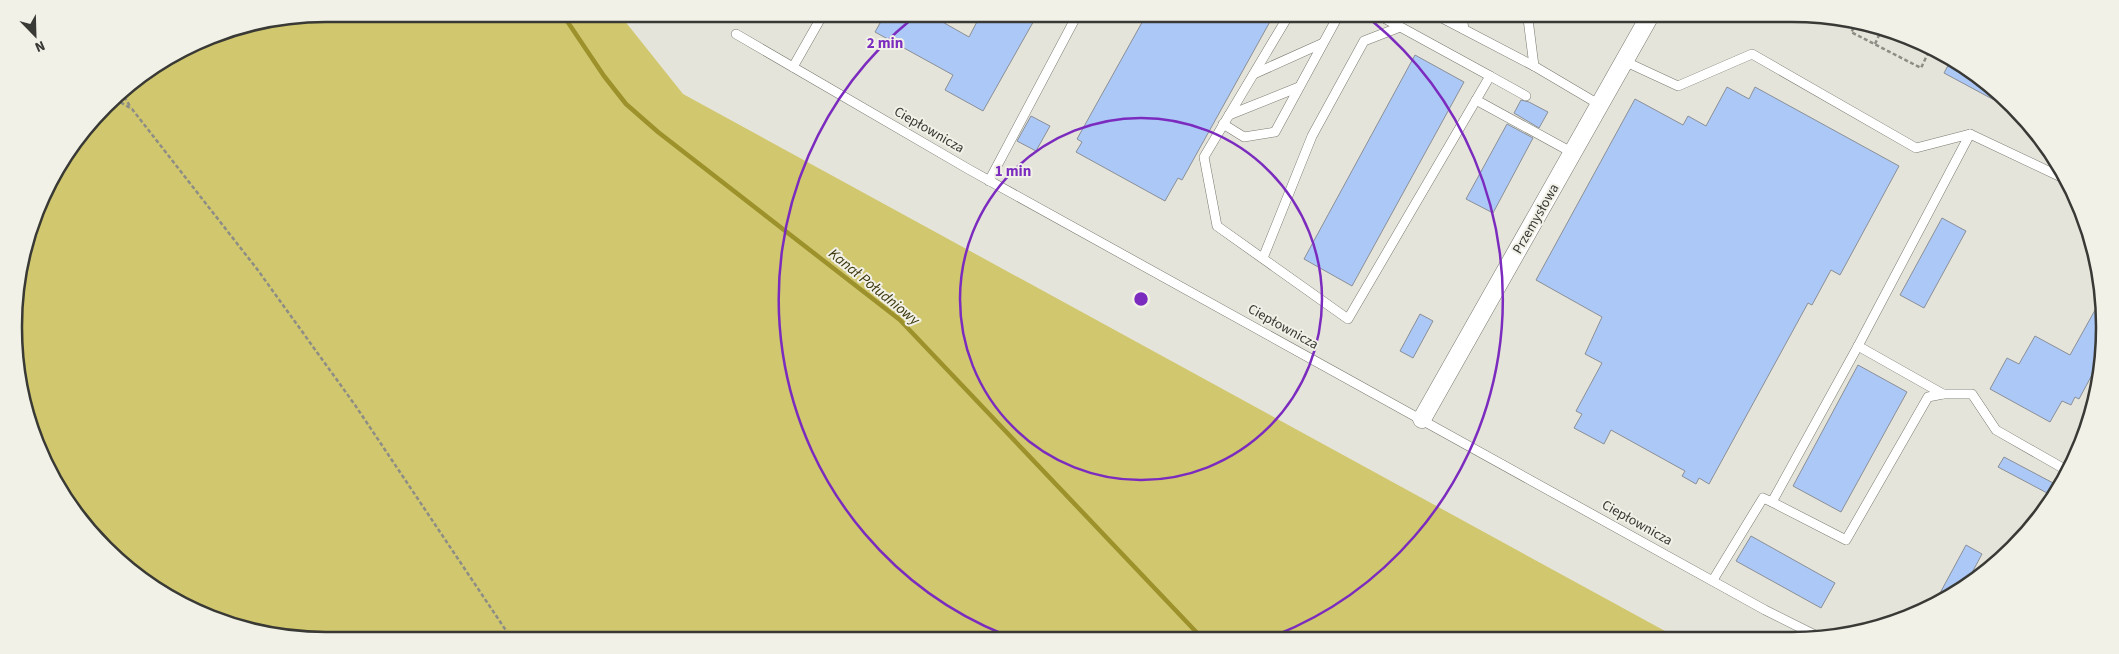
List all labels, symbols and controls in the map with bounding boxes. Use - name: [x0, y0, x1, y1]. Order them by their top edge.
- north arrow: [10, 10, 60, 60]
- text: 2 min: [867, 33, 903, 54]
- text: N: [31, 35, 48, 57]
- street label: Ciepłownicza: [890, 102, 968, 158]
- text: 1 min: [995, 161, 1031, 182]
- street label: Przemysłowa: [1508, 180, 1564, 258]
- water label: Kanał Południowy: [824, 244, 925, 331]
- centre of rings: [1132, 290, 1150, 308]
- street label: Ciepłownicza: [1244, 299, 1322, 355]
- street label: Ciepłownicza: [1598, 495, 1676, 551]

